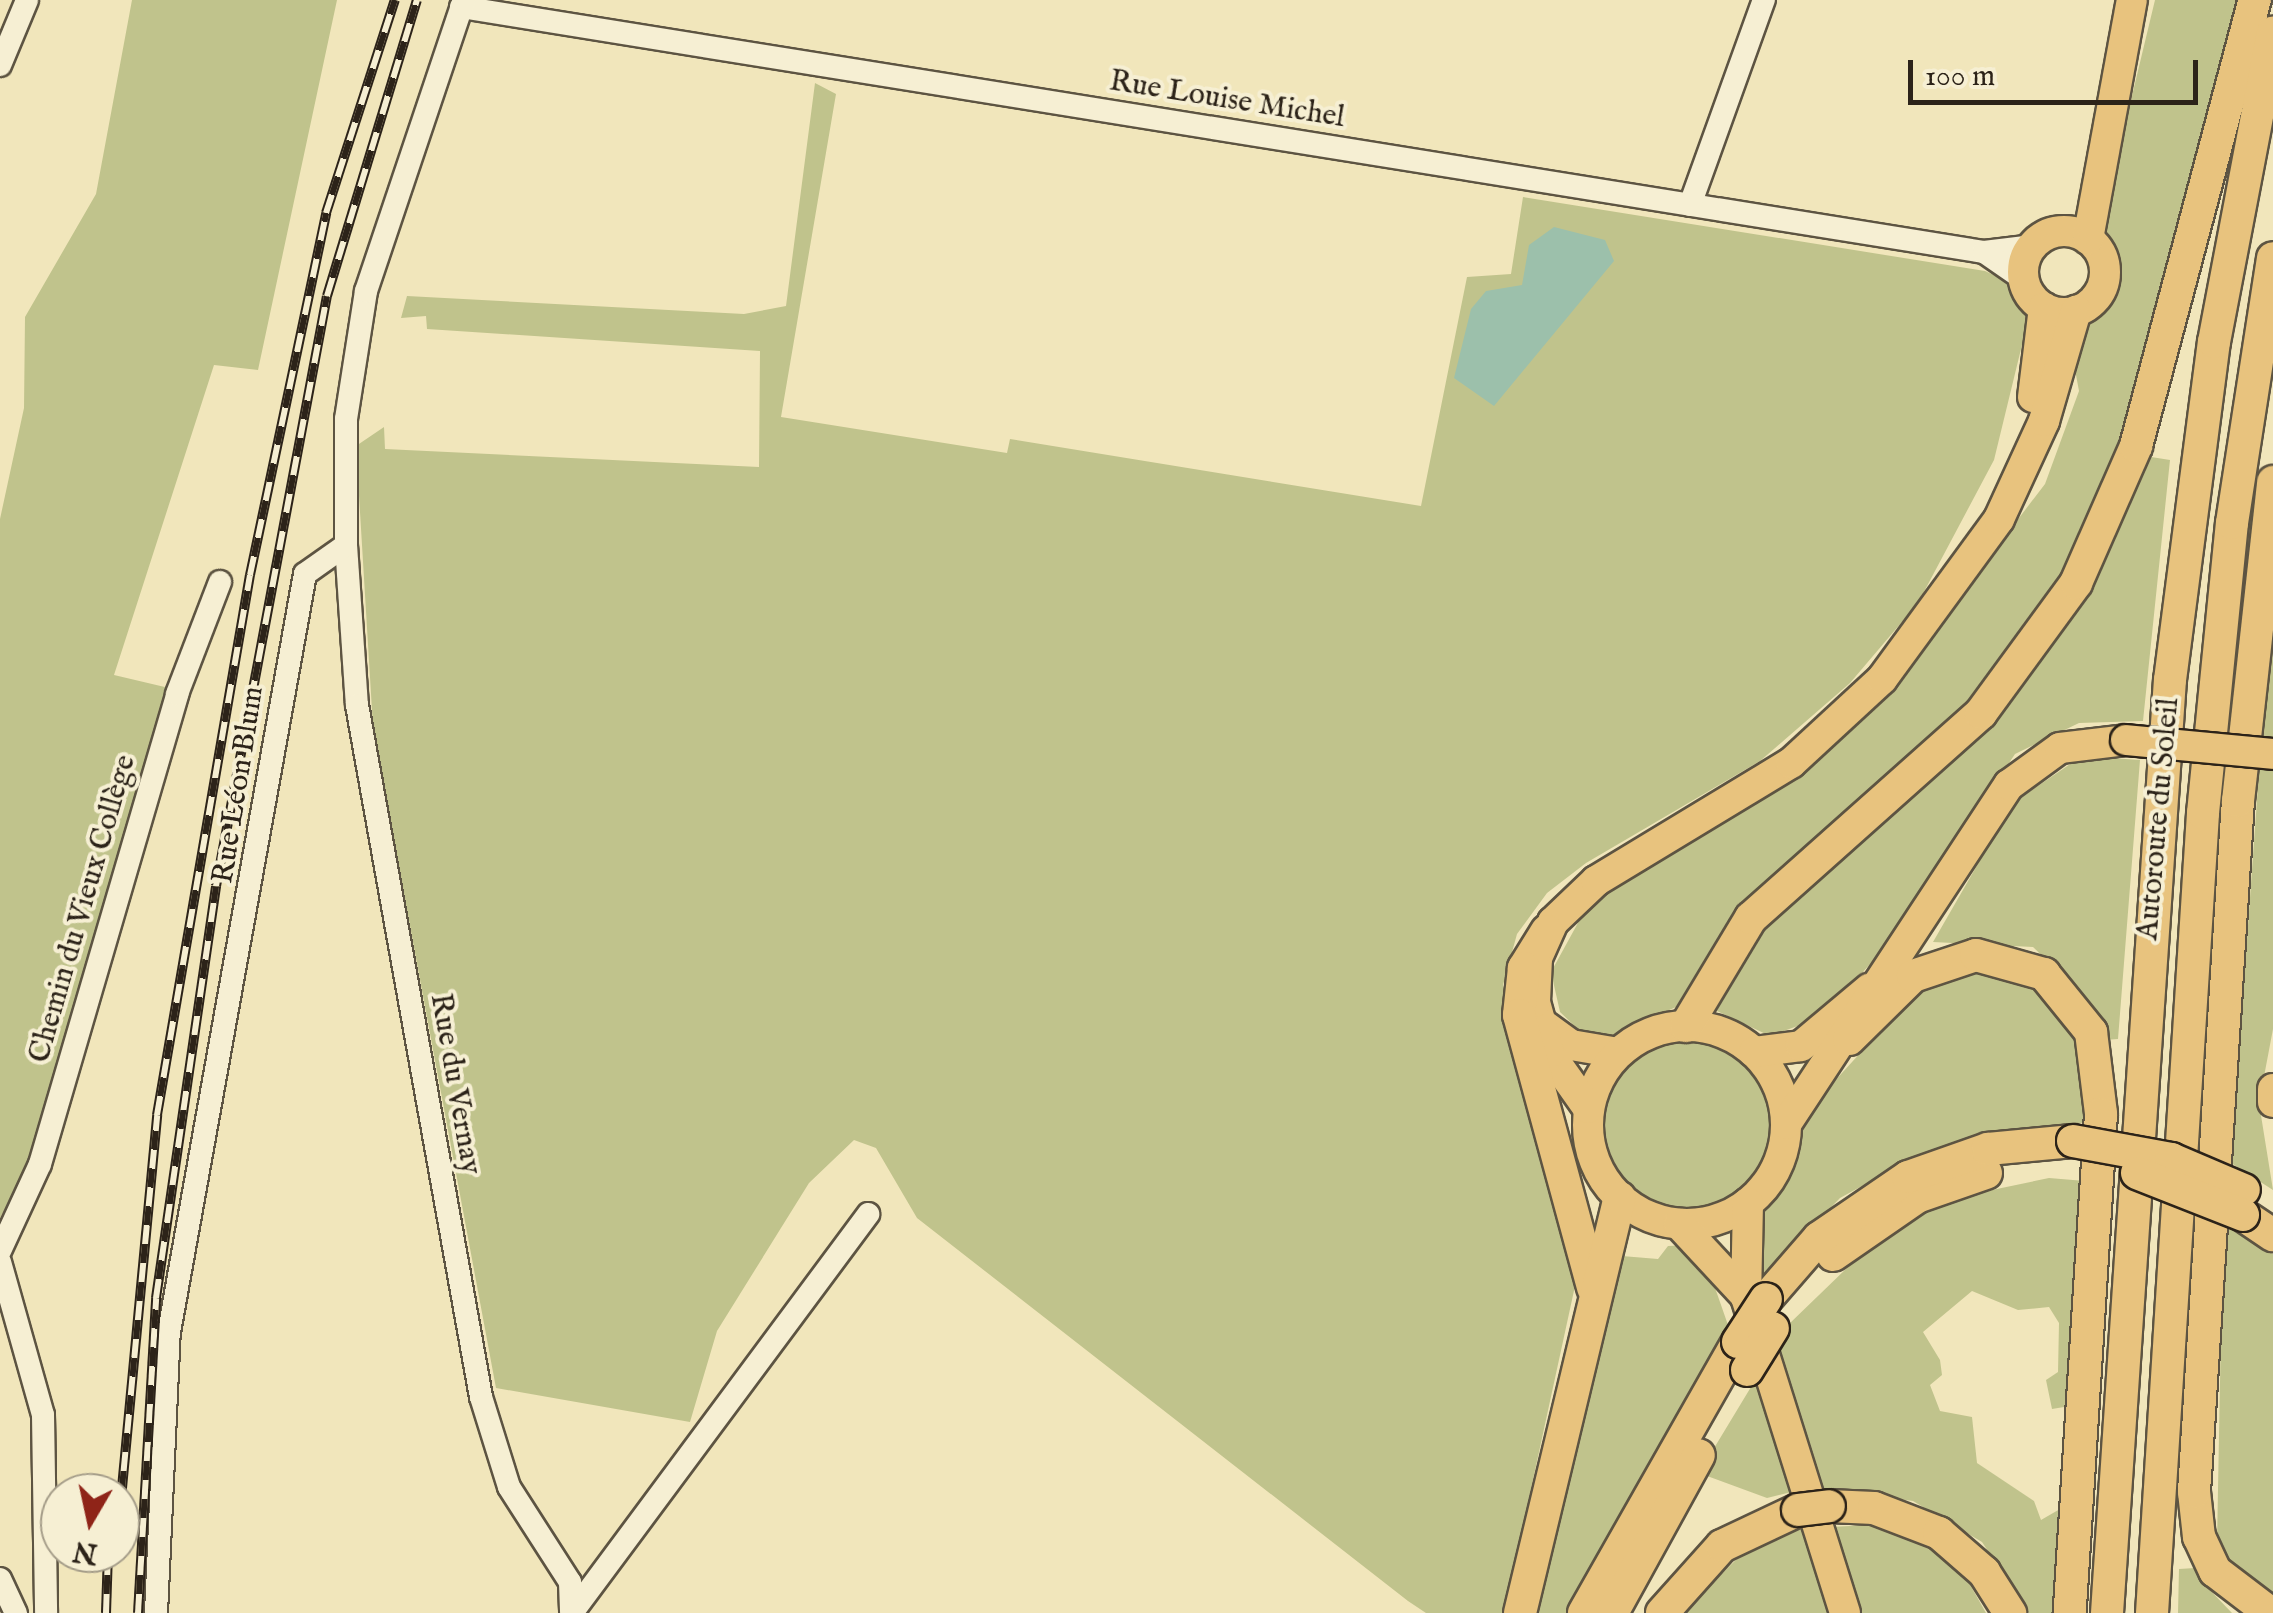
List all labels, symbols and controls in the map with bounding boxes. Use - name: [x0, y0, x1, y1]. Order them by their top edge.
- scale bar: [1913, 40, 2203, 102]
- text: 100 m: [1925, 58, 1995, 96]
- street label: Rue Louise Michel: [1107, 64, 1347, 136]
- street label: Rue Léon Blum: [206, 684, 272, 886]
- street label: Autoroute du Soleil: [2130, 696, 2188, 942]
- street label: Chemin du Vieux Collège: [22, 751, 144, 1067]
- street label: Rue du Vernay: [421, 991, 489, 1177]
- north arrow: [40, 1473, 140, 1573]
- text: N: [71, 1532, 100, 1570]

